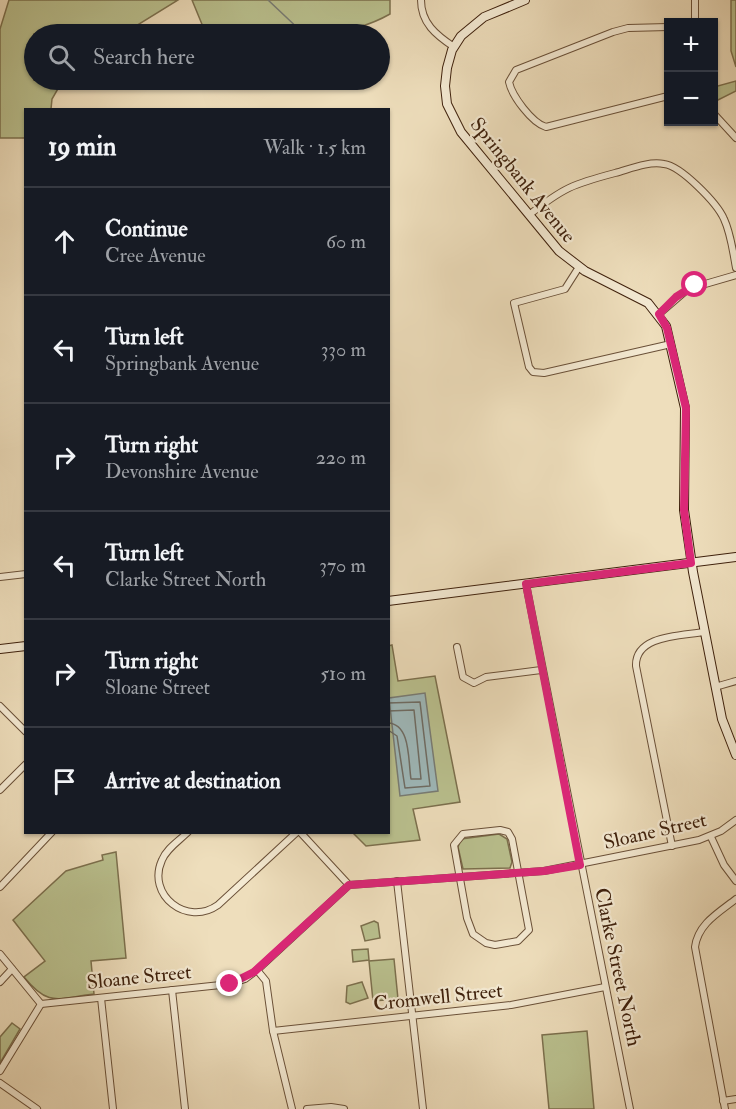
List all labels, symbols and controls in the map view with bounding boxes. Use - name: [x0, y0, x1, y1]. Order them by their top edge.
- map controls: [664, 18, 718, 126]
- button: +: [664, 18, 718, 72]
- search box: [24, 24, 390, 90]
- icon: search: [45, 41, 78, 74]
- text: Search here: [93, 43, 195, 71]
- button: −: [664, 72, 718, 126]
- street label: Springbank Avenue: [464, 112, 581, 248]
- text: 19 min: [48, 131, 116, 163]
- text: Walk · 1.5 km: [263, 135, 366, 160]
- text: Continue: [105, 215, 188, 243]
- icon: ahead: [48, 225, 81, 258]
- text: 60 m: [326, 229, 366, 254]
- text: Cree Avenue: [105, 243, 206, 268]
- route start: [681, 271, 707, 297]
- text: Turn left: [105, 323, 184, 351]
- icon: left: [48, 333, 81, 366]
- text: 330 m: [321, 337, 366, 362]
- text: Springbank Avenue: [105, 351, 259, 376]
- text: Turn right: [105, 431, 198, 459]
- icon: right: [48, 441, 81, 474]
- text: 220 m: [316, 445, 366, 470]
- text: Devonshire Avenue: [105, 459, 259, 484]
- text: Turn left: [105, 539, 184, 567]
- icon: left: [48, 549, 81, 582]
- text: 370 m: [319, 553, 366, 578]
- text: Clarke Street North: [105, 567, 266, 592]
- text: Turn right: [105, 647, 198, 675]
- icon: right: [48, 657, 81, 690]
- text: 510 m: [320, 661, 366, 686]
- text: Sloane Street: [105, 675, 210, 700]
- icon: arrive: [48, 765, 81, 798]
- text: Arrive at destination: [105, 767, 281, 795]
- street label: Sloane Street: [601, 807, 710, 855]
- street label: Clarke Street North: [589, 886, 647, 1049]
- street label: Sloane Street: [85, 959, 193, 995]
- route end: [216, 970, 242, 996]
- street label: Cromwell Street: [372, 978, 504, 1016]

